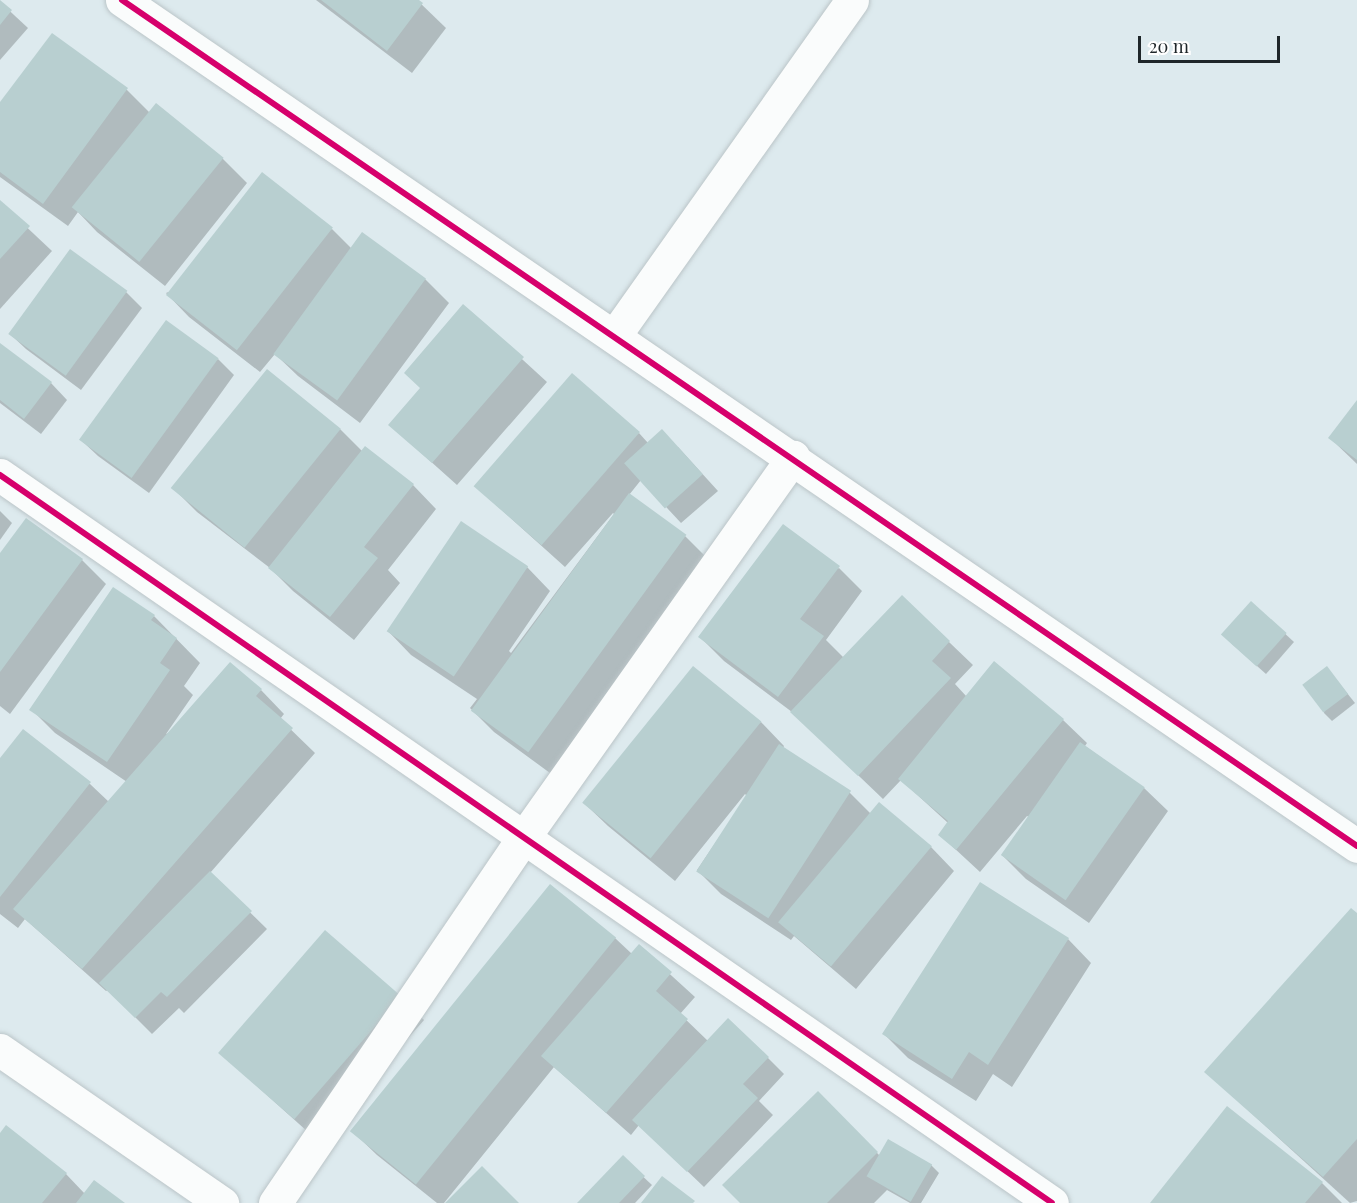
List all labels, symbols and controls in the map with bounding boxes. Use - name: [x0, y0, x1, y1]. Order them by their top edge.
- scale bar: [1141, 24, 1284, 62]
- text: 20 m: [1149, 34, 1189, 58]

